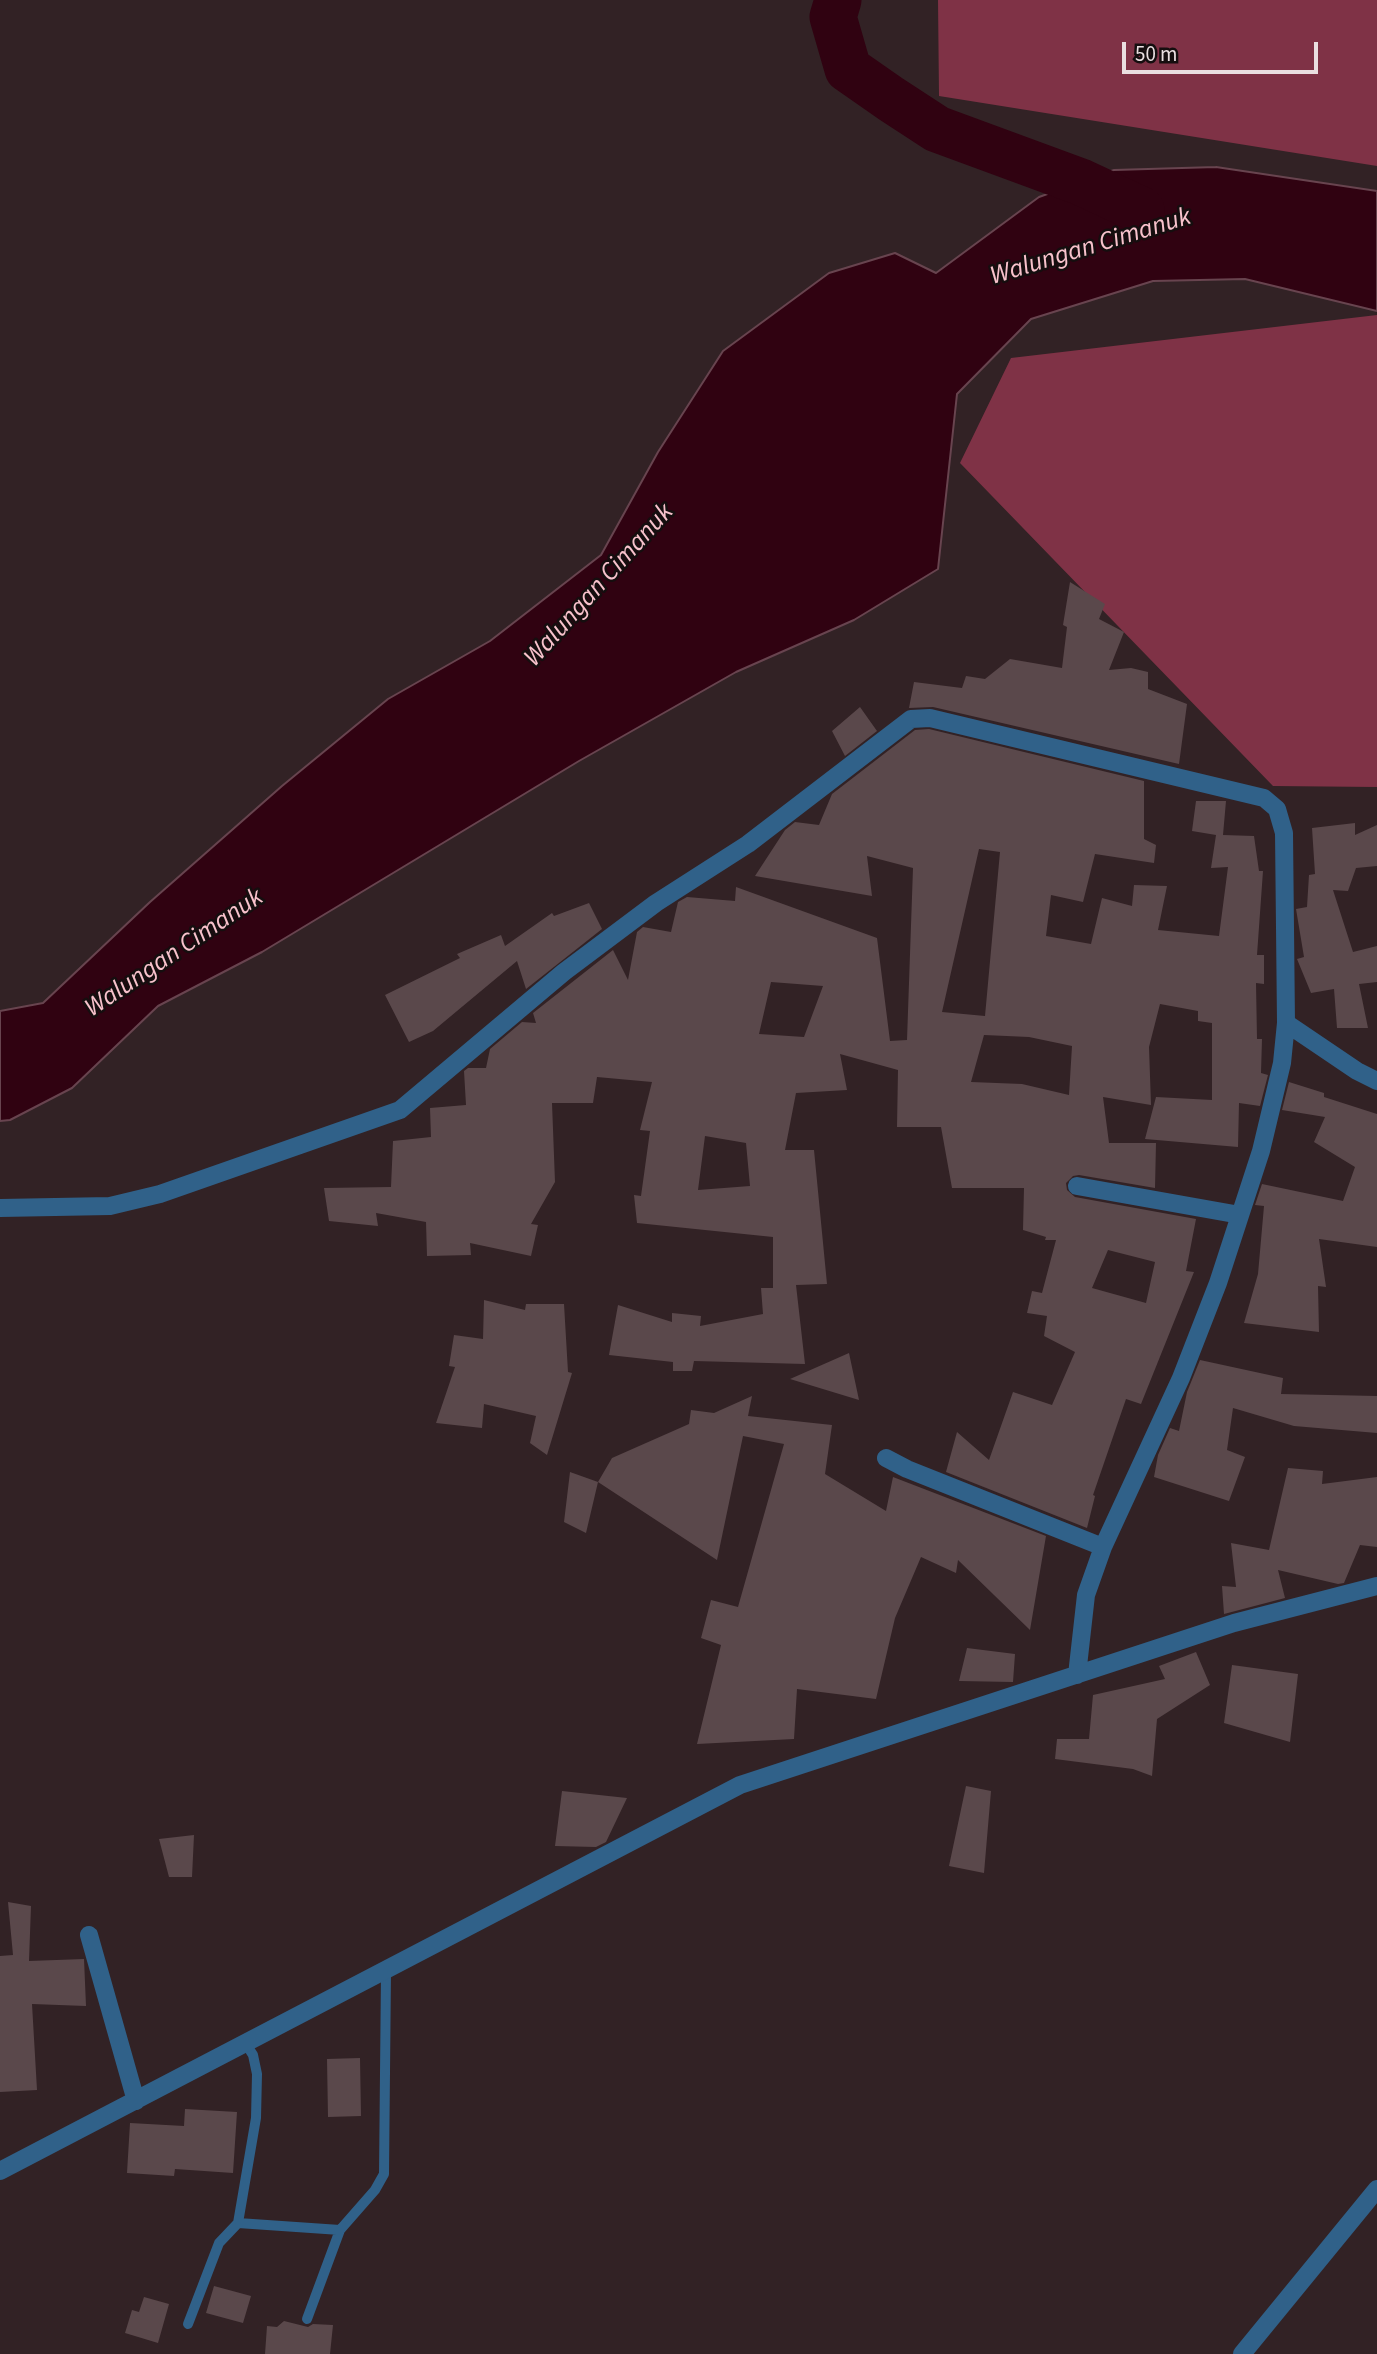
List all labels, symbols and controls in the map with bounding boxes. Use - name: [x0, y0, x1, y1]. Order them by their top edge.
- scale bar: [1125, 28, 1321, 72]
- text: 50 m: [1135, 39, 1177, 69]
- water label: Walungan Cimanuk: [987, 203, 1195, 293]
- water label: Walungan Cimanuk: [519, 498, 681, 674]
- water label: Walungan Cimanuk: [80, 883, 270, 1025]

